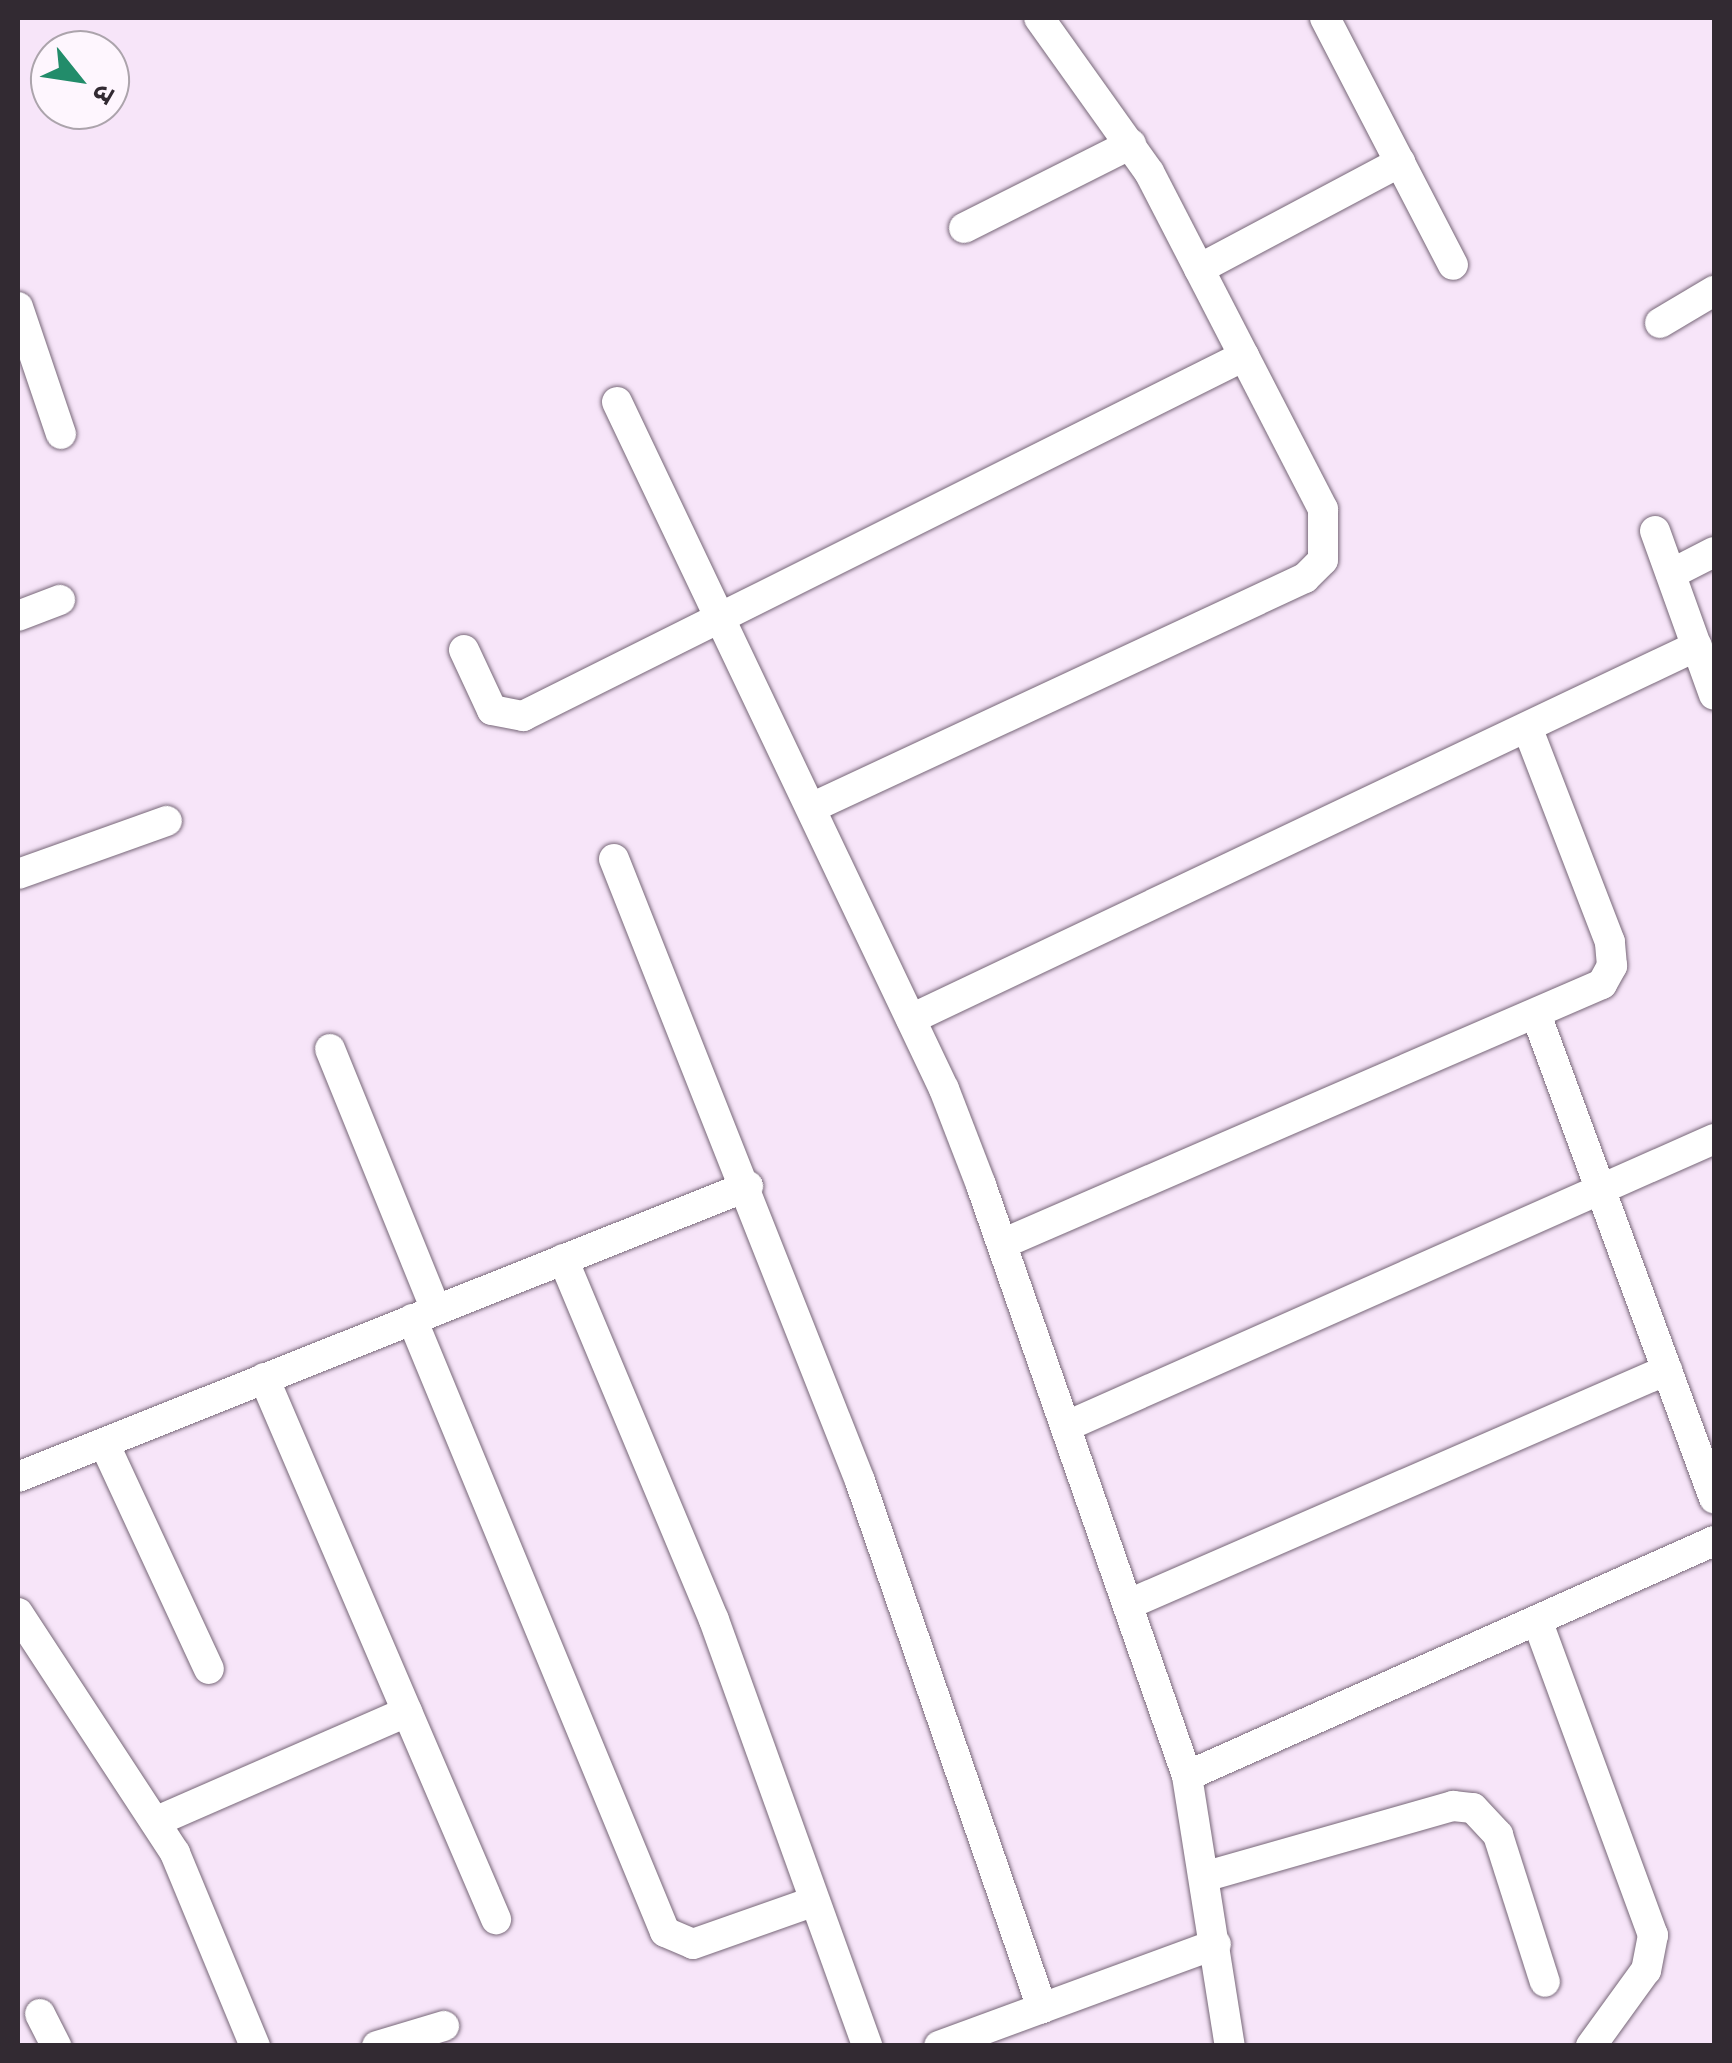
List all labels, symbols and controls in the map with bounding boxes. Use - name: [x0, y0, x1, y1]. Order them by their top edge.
- north arrow: [30, 30, 130, 130]
- text: उ: [85, 78, 123, 110]

